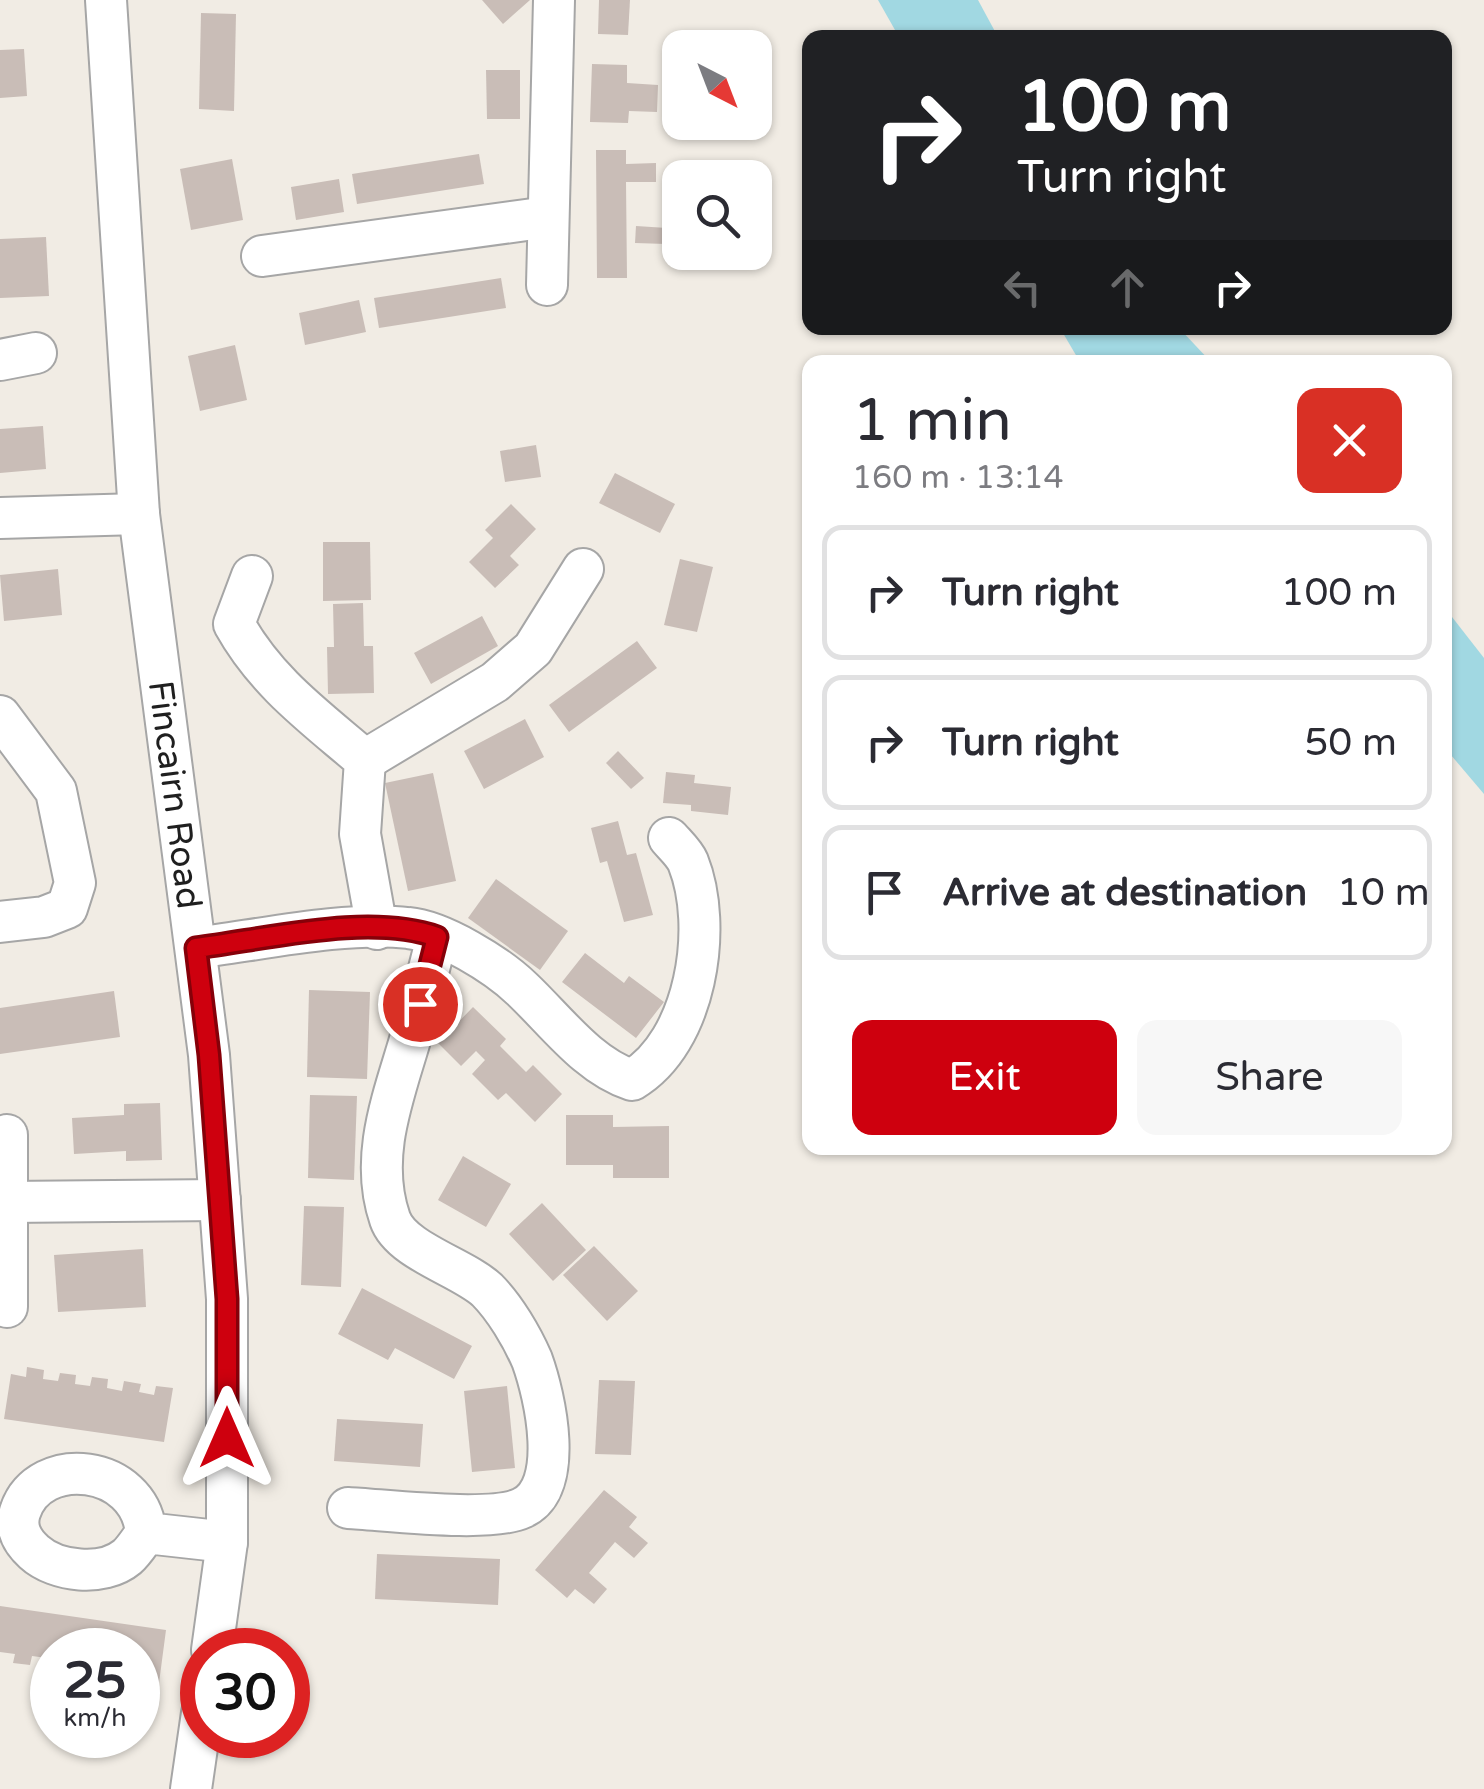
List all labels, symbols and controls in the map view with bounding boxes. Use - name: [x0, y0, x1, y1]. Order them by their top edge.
- north arrow: [662, 30, 772, 140]
- map controls: [662, 30, 772, 270]
- text: 100 m: [1017, 66, 1231, 150]
- icon: right: [852, 70, 982, 200]
- text: Turn right: [1017, 151, 1226, 205]
- button: search: [662, 160, 772, 270]
- icon: left: [995, 260, 1050, 315]
- icon: ahead: [1100, 260, 1155, 315]
- icon: right: [1205, 260, 1260, 315]
- text: 1 min: [852, 385, 1012, 457]
- button: close: [1297, 388, 1402, 493]
- text: 160 m · 13:14: [852, 459, 1064, 497]
- icon: right: [857, 565, 912, 620]
- text: Turn right: [942, 570, 1119, 616]
- text: 100 m: [1281, 570, 1397, 616]
- street label: Fincairn Road: [139, 678, 210, 911]
- icon: right: [857, 715, 912, 770]
- text: Turn right: [942, 720, 1119, 766]
- text: 50 m: [1305, 720, 1397, 766]
- icon: arrive: [857, 865, 912, 920]
- text: Arrive at destination: [942, 870, 1307, 916]
- text: 10 m: [1337, 870, 1430, 916]
- pin: [378, 962, 463, 1047]
- icon: arrive: [393, 977, 448, 1032]
- button: Exit: [852, 1020, 1117, 1135]
- button: Share: [1137, 1020, 1402, 1135]
- position arrow: [175, 1386, 279, 1490]
- speed limit sign: 30: [180, 1628, 310, 1758]
- text: 25: [64, 1651, 126, 1711]
- text: km/h: [64, 1703, 126, 1733]

